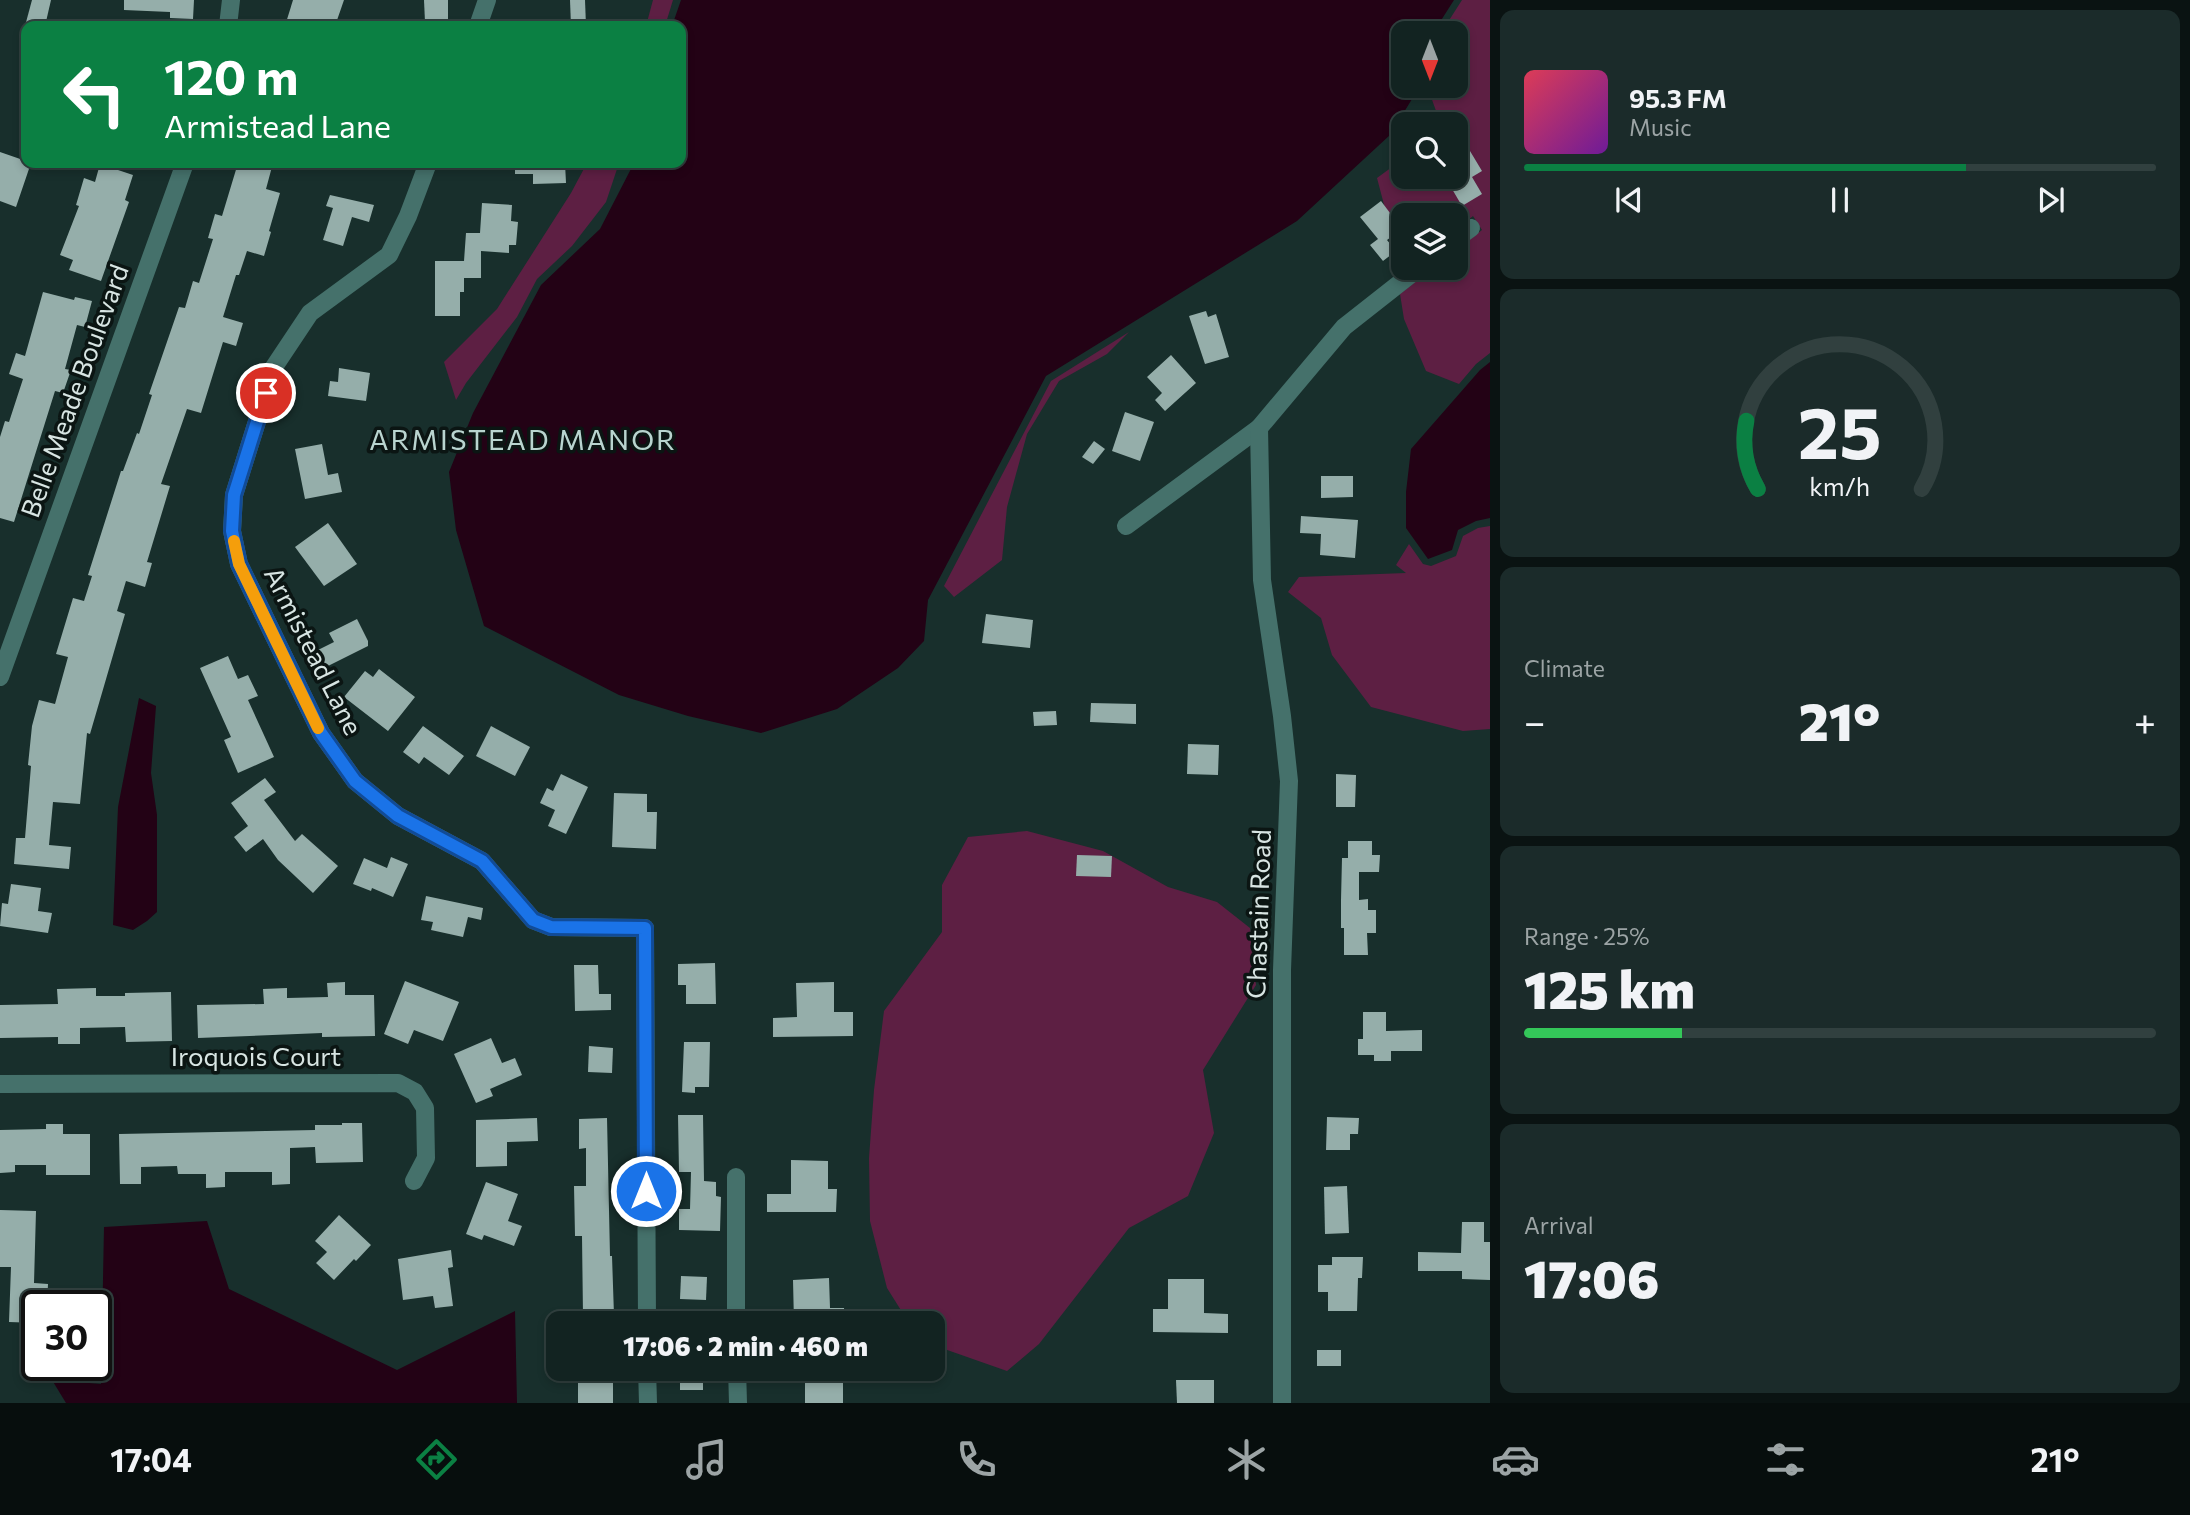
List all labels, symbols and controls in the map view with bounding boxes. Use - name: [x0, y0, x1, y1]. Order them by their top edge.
- north arrow: [1391, 21, 1468, 98]
- map controls: [1391, 21, 1468, 280]
- text: 120 m: [164, 45, 298, 105]
- icon: left: [49, 49, 140, 140]
- text: 95.3 FM: [1629, 82, 1727, 113]
- text: Armistead Lane: [164, 105, 391, 145]
- button: search: [1391, 112, 1468, 189]
- text: Music: [1629, 113, 1692, 141]
- icon: previous: [1610, 181, 1648, 219]
- icon: pause: [1821, 181, 1859, 219]
- icon: next: [2032, 181, 2070, 219]
- button: layers: [1391, 203, 1468, 280]
- street label: Belle Meade Boulevard: [13, 260, 134, 521]
- pin: [236, 363, 296, 423]
- icon: arrive: [247, 374, 285, 412]
- text: 25: [1798, 385, 1882, 474]
- district label: ARMISTEAD MANOR: [369, 422, 677, 456]
- text: km/h: [1810, 471, 1870, 501]
- street label: Armistead Lane: [259, 561, 370, 739]
- text: Climate: [1524, 654, 1605, 682]
- text: 21°: [1799, 688, 1880, 752]
- text: −: [1524, 697, 1546, 744]
- text: +: [2134, 697, 2156, 744]
- street label: Chastain Road: [1239, 829, 1276, 999]
- text: Range · 25%: [1524, 922, 1649, 950]
- text: 125 km: [1524, 956, 1695, 1020]
- street label: Iroquois Court: [171, 1040, 341, 1071]
- position arrow: [609, 1154, 683, 1228]
- text: Arrival: [1524, 1211, 1594, 1239]
- text: 17:06: [1524, 1245, 1659, 1309]
- speed limit sign: 30: [21, 1290, 112, 1381]
- text: 17:06 · 2 min · 460 m: [623, 1330, 868, 1361]
- icon: directions: [412, 1435, 461, 1484]
- icon: music: [682, 1435, 731, 1484]
- icon: phone: [952, 1435, 1001, 1484]
- icon: climate: [1222, 1435, 1271, 1484]
- icon: car: [1491, 1435, 1540, 1484]
- icon: filters: [1761, 1435, 1810, 1484]
- text: 17:04: [110, 1439, 192, 1479]
- text: 21°: [2031, 1439, 2080, 1479]

